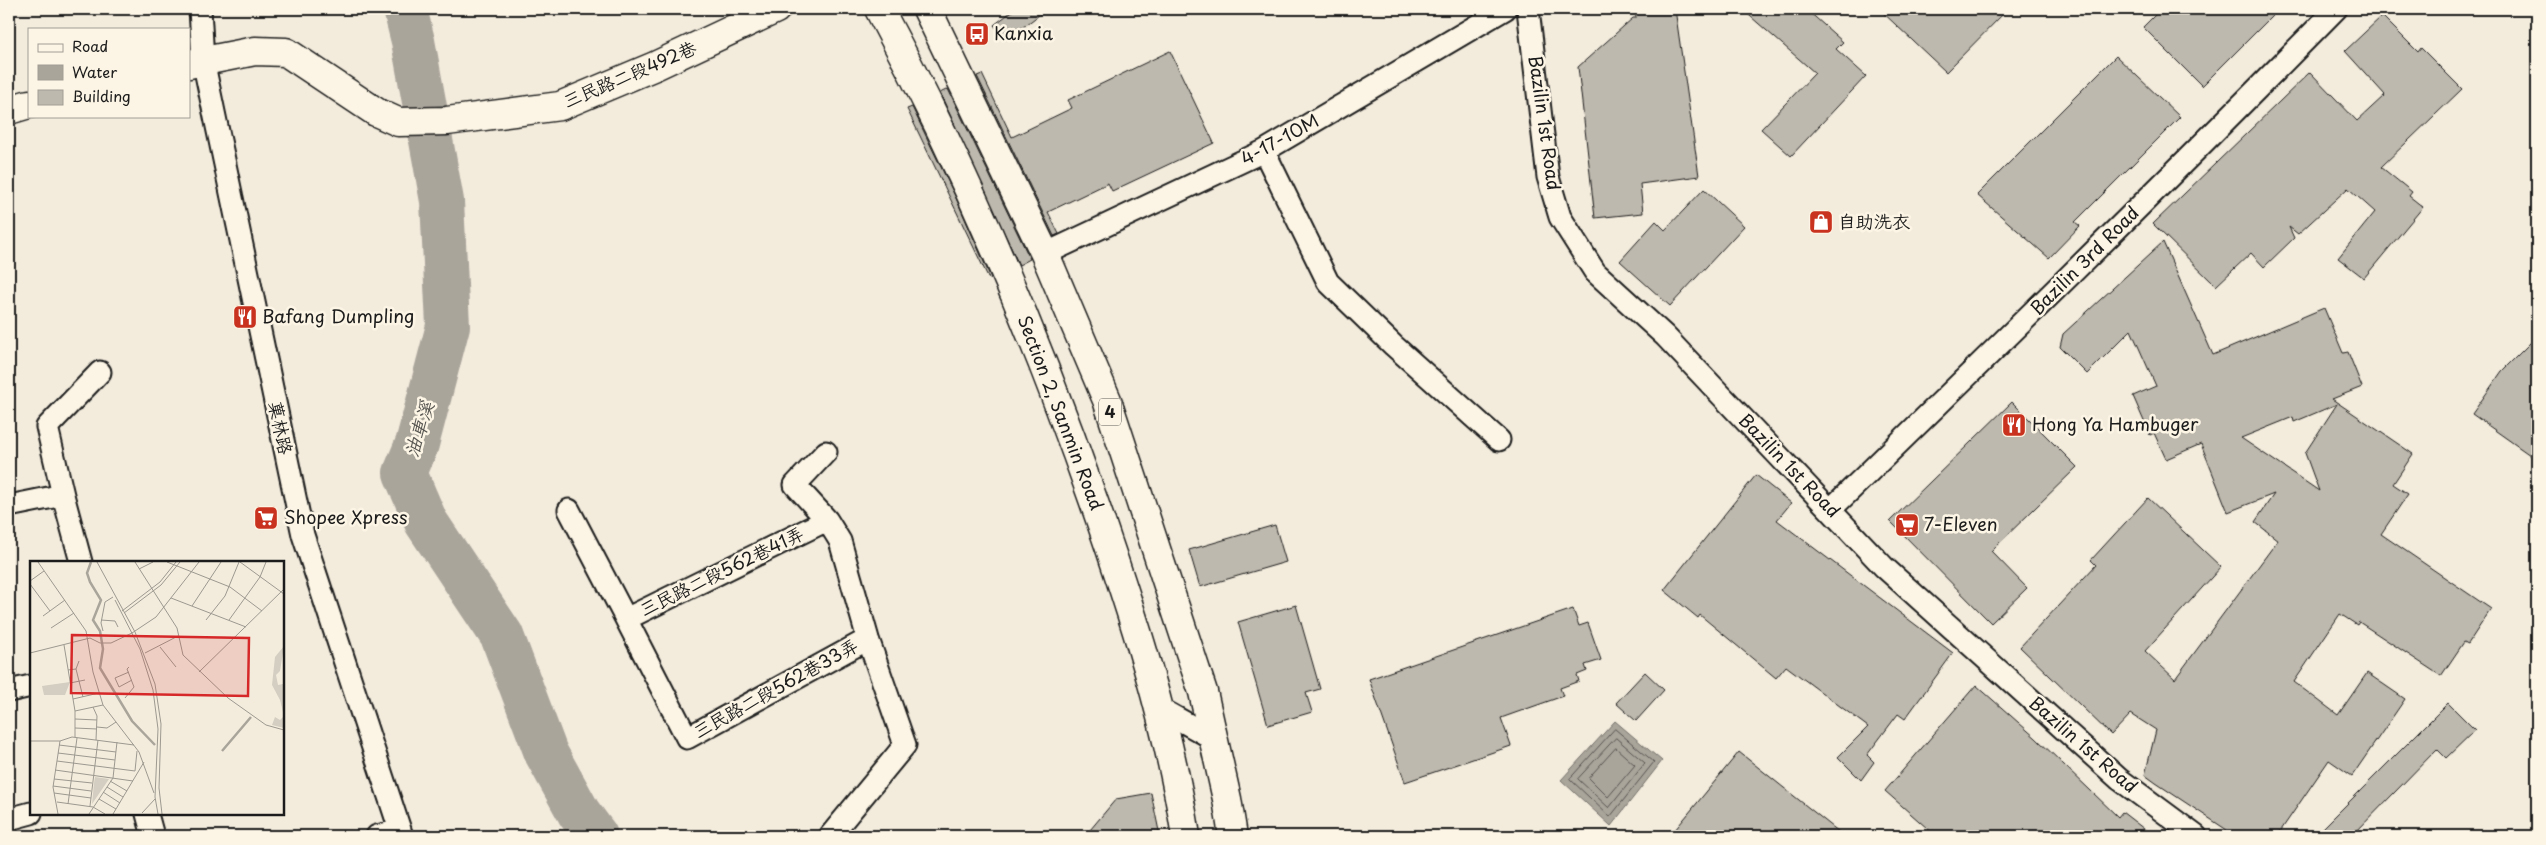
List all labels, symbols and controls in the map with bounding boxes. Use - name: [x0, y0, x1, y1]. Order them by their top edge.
- place label: Kanxia: [994, 19, 1053, 46]
- bus stop icon: Kanxia: [964, 21, 990, 47]
- legend: [28, 28, 190, 118]
- street label: 三民路二段492巷: [559, 33, 700, 114]
- text: Road: [72, 34, 108, 57]
- street label: Bazilin 1st Road: [1523, 54, 1568, 192]
- text: Water: [72, 60, 117, 83]
- text: Building: [72, 84, 131, 107]
- street label: 4-17-10M: [1235, 106, 1323, 171]
- street label: Bazilin 3rd Road: [2023, 199, 2145, 321]
- place label: 自助洗衣: [1838, 207, 1910, 234]
- shop icon: 自助洗衣: [1808, 209, 1834, 235]
- place label: Bafang Dumpling: [262, 302, 414, 329]
- restaurant icon: Bafang Dumpling: [232, 304, 258, 330]
- street label: Section 2, Sanmin Road: [1012, 311, 1111, 514]
- water label: 油車溪: [396, 396, 440, 460]
- street label: 菓林路: [263, 398, 300, 457]
- road number: 4: [1099, 398, 1121, 426]
- street label: Bazilin 1st Road: [1733, 407, 1847, 523]
- place label: Hong Ya Hambuger: [2032, 410, 2199, 437]
- restaurant icon: Hong Ya Hambuger: [2001, 412, 2027, 438]
- place label: Shopee Xpress: [284, 503, 408, 530]
- supermarket icon: Shopee Xpress: [253, 505, 279, 531]
- place label: 7-Eleven: [1924, 510, 1998, 537]
- supermarket icon: 7-Eleven: [1894, 512, 1920, 538]
- street label: 三民路二段562巷41弄: [635, 519, 808, 622]
- inset map: [30, 561, 284, 815]
- street label: 三民路二段562巷33弄: [688, 631, 863, 744]
- street label: Bazilin 1st Road: [2024, 689, 2144, 799]

